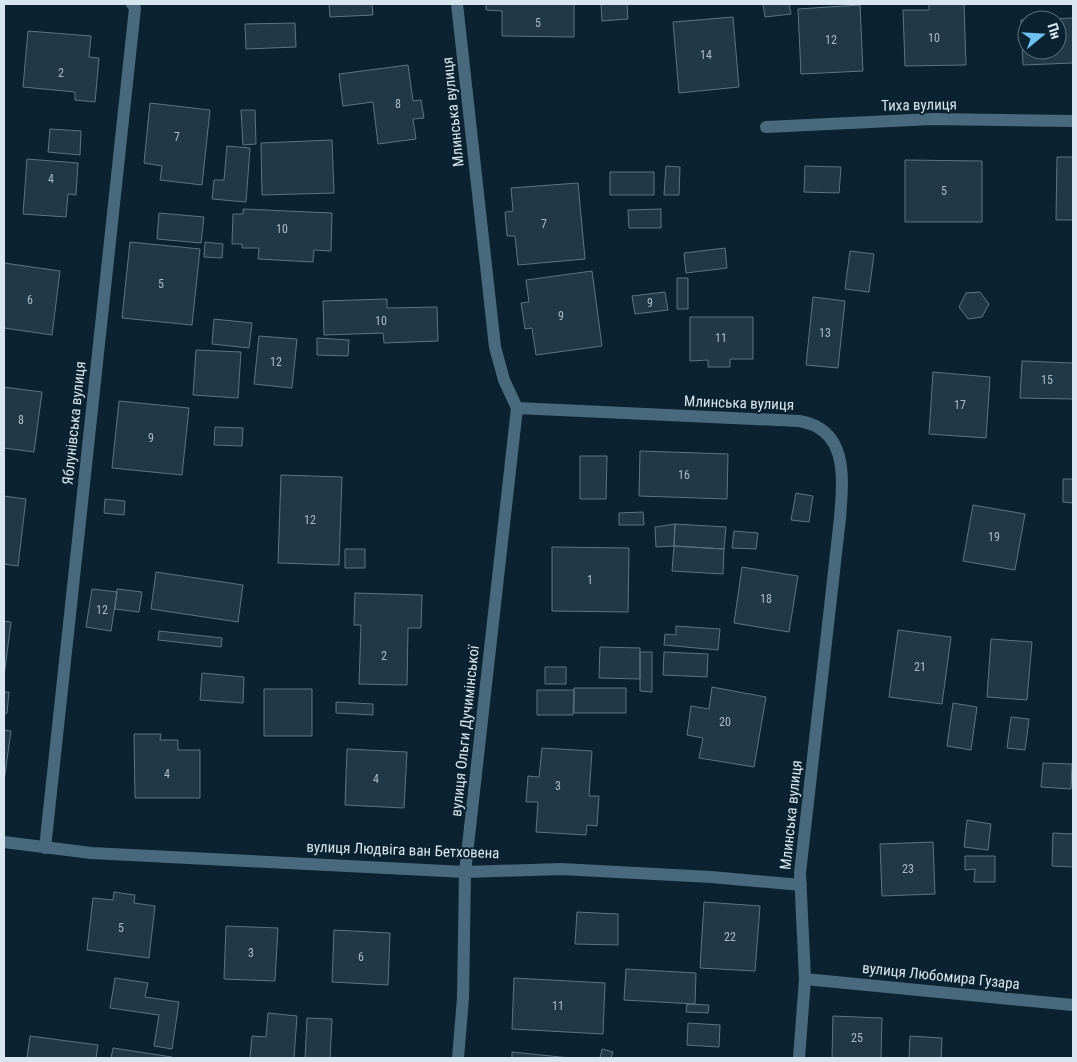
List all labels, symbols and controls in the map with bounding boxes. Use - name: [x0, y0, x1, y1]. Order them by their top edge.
- north arrow: [1017, 10, 1067, 60]
- house number: 5: [535, 16, 541, 30]
- text: Пн: [1044, 21, 1064, 41]
- house number: 10: [928, 31, 940, 45]
- house number: 12: [825, 33, 837, 47]
- house number: 14: [700, 48, 712, 62]
- street label: Млинська вулиця: [438, 56, 468, 168]
- house number: 2: [58, 66, 64, 80]
- street label: Тиха вулиця: [881, 95, 957, 115]
- house number: 8: [395, 97, 401, 111]
- house number: 7: [174, 130, 180, 144]
- house number: 4: [48, 172, 54, 186]
- house number: 5: [941, 184, 947, 198]
- house number: 7: [541, 217, 547, 231]
- house number: 10: [276, 222, 288, 236]
- house number: 5: [158, 277, 164, 291]
- house number: 6: [27, 293, 33, 307]
- house number: 9: [647, 296, 653, 310]
- house number: 9: [558, 309, 564, 323]
- house number: 10: [375, 314, 387, 328]
- house number: 13: [819, 326, 831, 340]
- house number: 11: [715, 331, 727, 345]
- house number: 12: [270, 355, 282, 369]
- street label: Яблунівська вулиця: [59, 360, 89, 486]
- house number: 15: [1041, 373, 1053, 387]
- street label: Млинська вулиця: [684, 392, 794, 414]
- house number: 17: [954, 398, 966, 412]
- house number: 8: [18, 413, 24, 427]
- house number: 9: [148, 431, 154, 445]
- house number: 16: [678, 468, 690, 482]
- house number: 12: [304, 513, 316, 527]
- house number: 19: [988, 530, 1000, 544]
- house number: 1: [587, 573, 593, 587]
- house number: 18: [760, 592, 772, 606]
- house number: 12: [96, 603, 108, 617]
- street label: вулиця Ольги Дучимінської: [447, 643, 483, 817]
- house number: 2: [381, 649, 387, 663]
- house number: 21: [914, 660, 926, 674]
- house number: 20: [719, 715, 731, 729]
- street label: Млинська вулиця: [776, 759, 806, 871]
- house number: 4: [164, 767, 170, 781]
- house number: 4: [373, 772, 379, 786]
- house number: 3: [555, 779, 561, 793]
- street label: вулиця Людвіга ван Бетховена: [306, 838, 500, 862]
- house number: 23: [902, 862, 914, 876]
- house number: 5: [118, 921, 124, 935]
- house number: 22: [724, 930, 736, 944]
- house number: 3: [248, 946, 254, 960]
- house number: 6: [358, 950, 364, 964]
- street label: вулиця Любомира Гузара: [861, 959, 1021, 993]
- house number: 11: [552, 999, 564, 1013]
- house number: 25: [851, 1031, 863, 1045]

